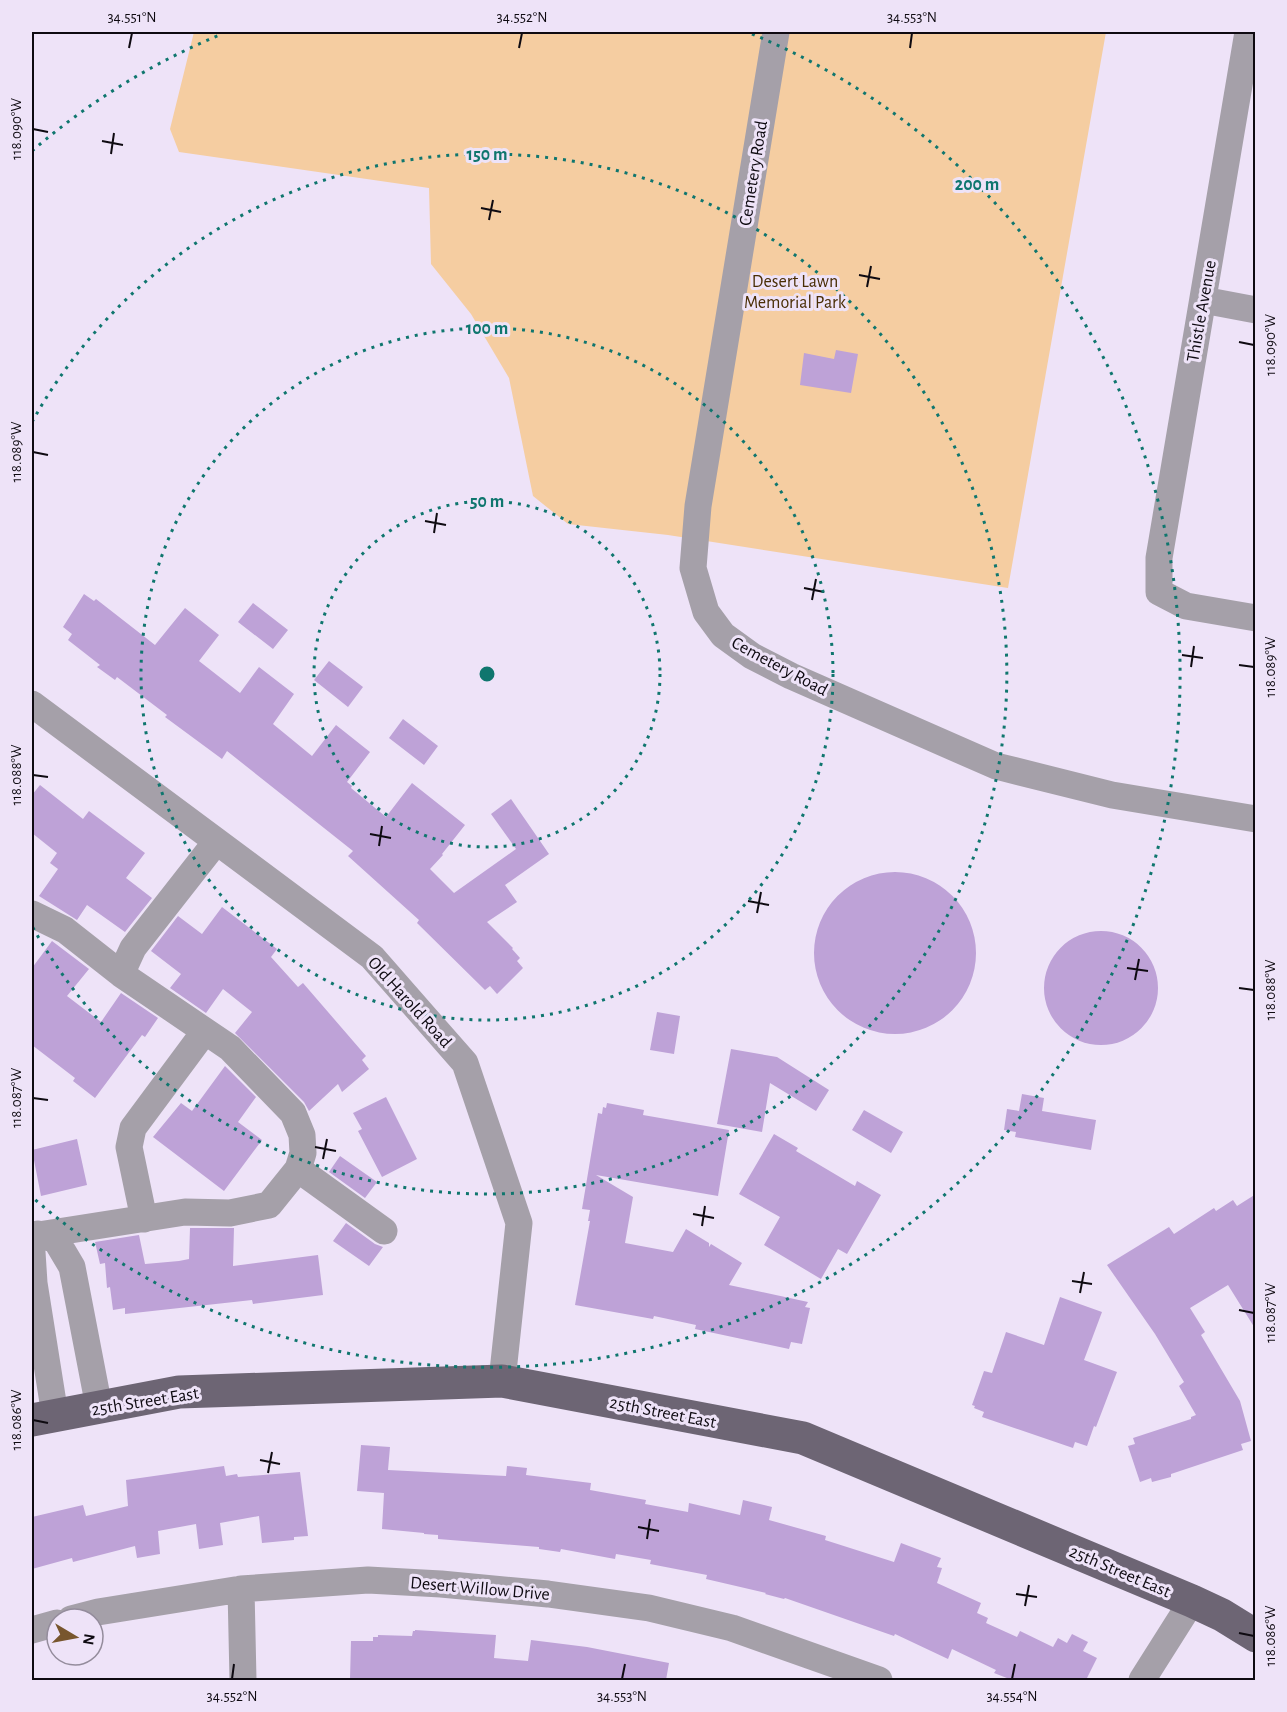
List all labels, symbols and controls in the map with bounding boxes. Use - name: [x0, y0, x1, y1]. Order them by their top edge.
- text: 34.551°N: [107, 10, 157, 25]
- text: 34.552°N: [497, 10, 547, 25]
- text: 34.553°N: [887, 10, 937, 25]
- text: 118.090°W: [9, 98, 24, 160]
- street label: Cemetery Road: [737, 119, 771, 227]
- text: 150 m: [467, 146, 507, 164]
- text: 200 m: [955, 176, 999, 194]
- street label: Thistle Avenue: [1184, 259, 1220, 363]
- park label: Desert Lawn Memorial Park: [744, 273, 847, 312]
- text: 118.090°W: [1263, 314, 1278, 376]
- text: 100 m: [466, 320, 508, 338]
- text: 118.089°W: [9, 421, 24, 482]
- text: 50 m: [470, 493, 504, 511]
- street label: Cemetery Road: [728, 634, 831, 700]
- text: 118.089°W: [1263, 636, 1278, 697]
- centre of rings: [477, 664, 497, 684]
- text: 118.088°W: [9, 744, 24, 806]
- street label: Old Harold Road: [364, 954, 455, 1052]
- text: 118.088°W: [1263, 959, 1278, 1021]
- text: 118.087°W: [9, 1067, 24, 1128]
- text: 118.087°W: [1263, 1282, 1278, 1343]
- street label: 25th Street East: [90, 1385, 200, 1419]
- text: 118.086°W: [9, 1389, 24, 1450]
- street label: 25th Street East: [608, 1394, 718, 1432]
- street label: 25th Street East: [1066, 1543, 1173, 1601]
- street label: Desert Willow Drive: [409, 1574, 550, 1604]
- text: 118.086°W: [1263, 1605, 1278, 1666]
- north arrow: [45, 1607, 105, 1667]
- text: N: [80, 1633, 98, 1646]
- text: 34.552°N: [207, 1689, 257, 1704]
- text: 34.553°N: [597, 1689, 647, 1704]
- text: 34.554°N: [986, 1689, 1038, 1704]

